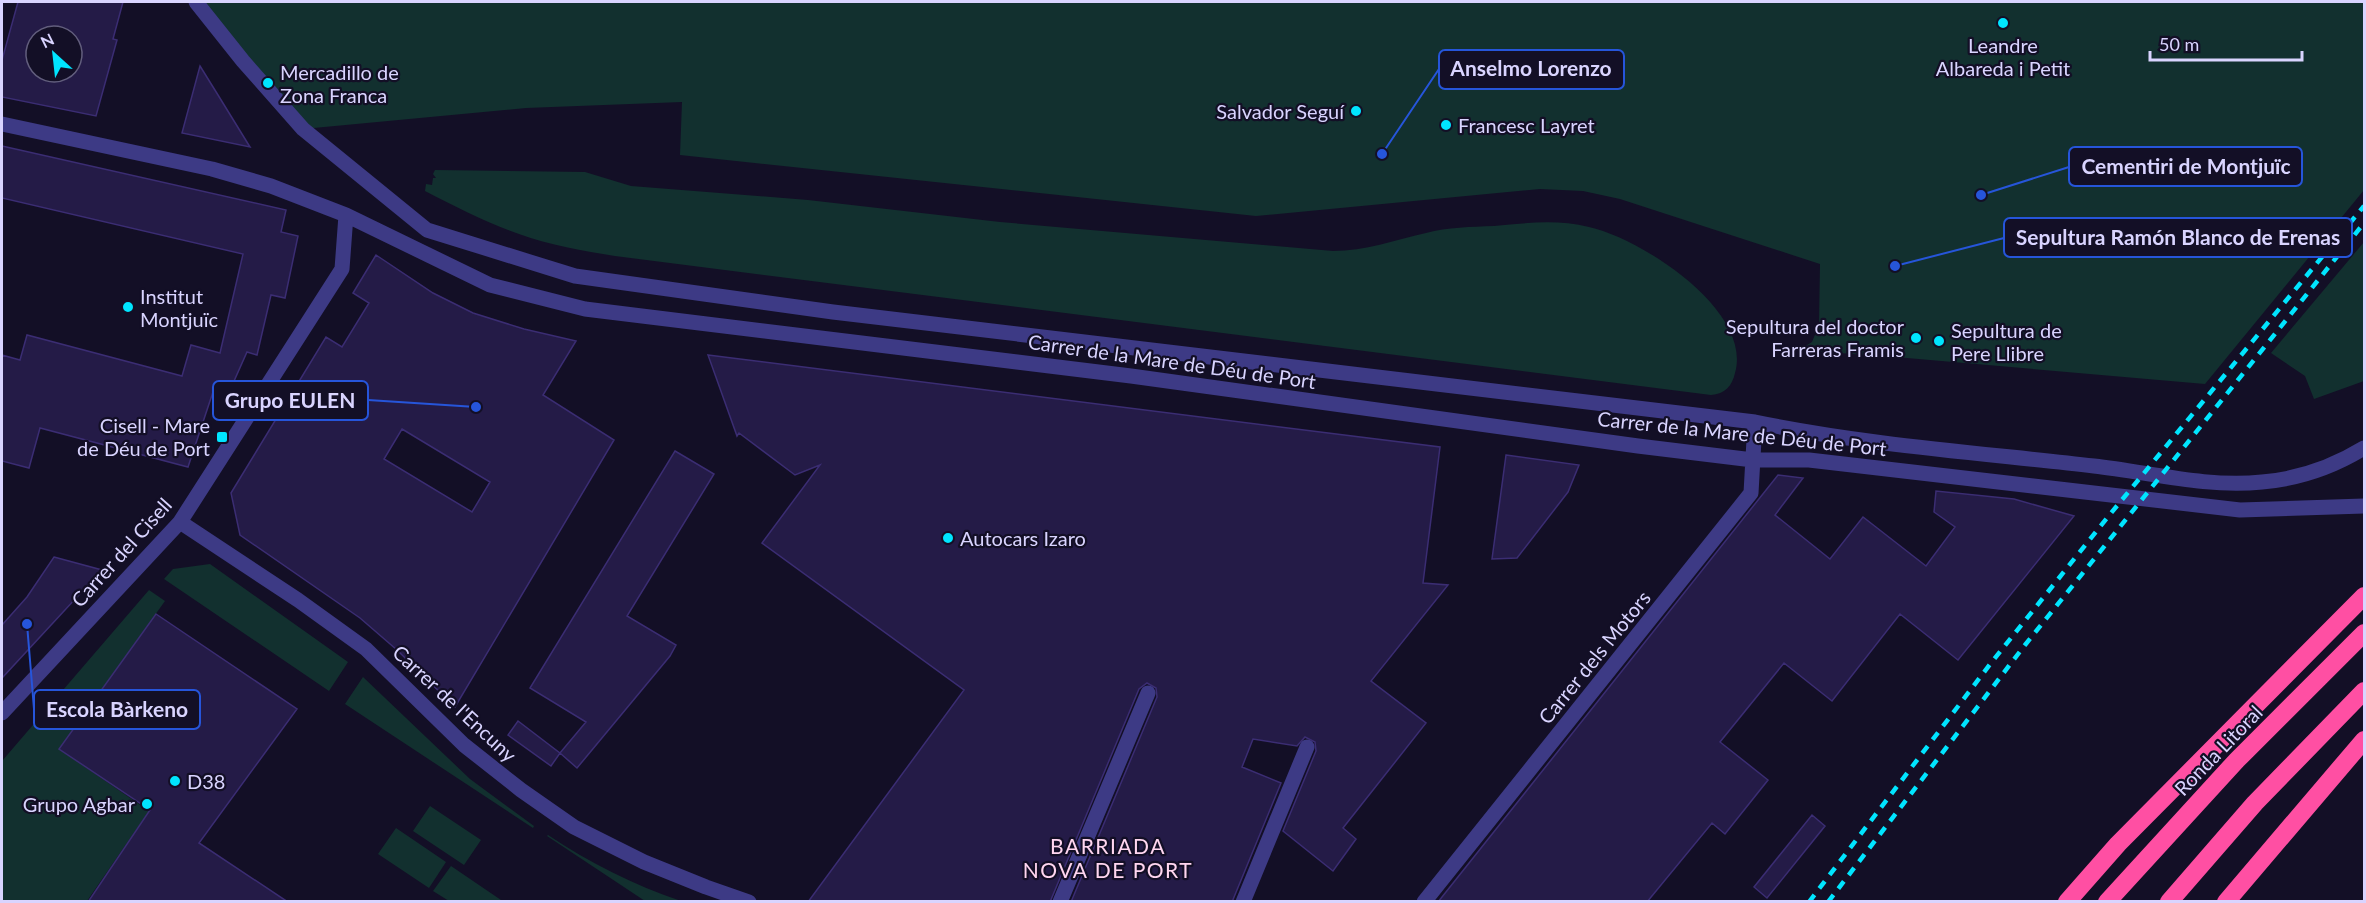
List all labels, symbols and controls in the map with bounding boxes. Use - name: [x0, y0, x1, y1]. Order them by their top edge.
- marker: Leandre Albareda i Petit: [1996, 16, 2010, 30]
- north arrow: [24, 24, 84, 84]
- scale bar: [2150, 24, 2302, 62]
- text: N: [37, 29, 57, 51]
- place label: Leandre Albareda i Petit: [1936, 33, 2070, 80]
- text: 50 m: [2159, 33, 2199, 55]
- callout: Anselmo Lorenzo: [1439, 50, 1624, 89]
- text: Anselmo Lorenzo: [1449, 55, 1612, 80]
- place label: Mercadillo de Zona Franca: [280, 60, 399, 107]
- marker: Mercadillo de Zona Franca: [261, 76, 275, 90]
- place label: Salvador Seguí: [1216, 99, 1345, 123]
- marker: Salvador Seguí: [1349, 104, 1363, 118]
- place label: Francesc Layret: [1458, 113, 1595, 137]
- marker: Francesc Layret: [1439, 118, 1453, 132]
- callout: Cementiri de Montjuïc: [2069, 147, 2302, 186]
- text: Cementiri de Montjuïc: [2081, 153, 2291, 178]
- callout: Sepultura Ramón Blanco de Erenas: [2004, 218, 2352, 257]
- text: Sepultura Ramón Blanco de Erenas: [2016, 224, 2340, 249]
- place label: Institut Montjuïc: [140, 284, 219, 331]
- marker: Institut Montjuïc: [121, 300, 135, 314]
- place label: Sepultura del doctor Farreras Framis: [1726, 314, 1905, 361]
- place label: Sepultura de Pere Llibre: [1951, 318, 2062, 365]
- street label: Carrer de la Mare de Déu de Port: [1027, 329, 1317, 393]
- marker: Sepultura del doctor Farreras Framis: [1909, 331, 1923, 345]
- marker: Sepultura de Pere Llibre: [1932, 334, 1946, 348]
- callout: Grupo EULEN: [213, 381, 368, 420]
- text: Grupo EULEN: [225, 387, 355, 412]
- street label: Carrer de la Mare de Déu de Port: [1596, 406, 1888, 460]
- place label: Cisell - Mare de Déu de Port: [77, 413, 210, 460]
- marker: Cisell - Mare de Déu de Port: [215, 430, 229, 444]
- street label: Carrer del Cisell: [66, 493, 176, 611]
- place label: Autocars Izaro: [960, 526, 1086, 550]
- marker: Autocars Izaro: [941, 531, 955, 545]
- street label: Carrer dels Motors: [1533, 586, 1655, 728]
- street label: Carrer de l'Encuny: [388, 640, 522, 767]
- callout: Escola Bàrkeno: [34, 690, 200, 729]
- text: Escola Bàrkeno: [46, 696, 188, 721]
- street label: Ronda Litoral: [2169, 700, 2267, 800]
- place label: D38: [187, 769, 225, 793]
- marker: D38: [168, 774, 182, 788]
- place label: Grupo Agbar: [23, 792, 136, 816]
- marker: Grupo Agbar: [140, 797, 154, 811]
- district label: BARRIADA NOVA DE PORT: [1023, 833, 1193, 882]

